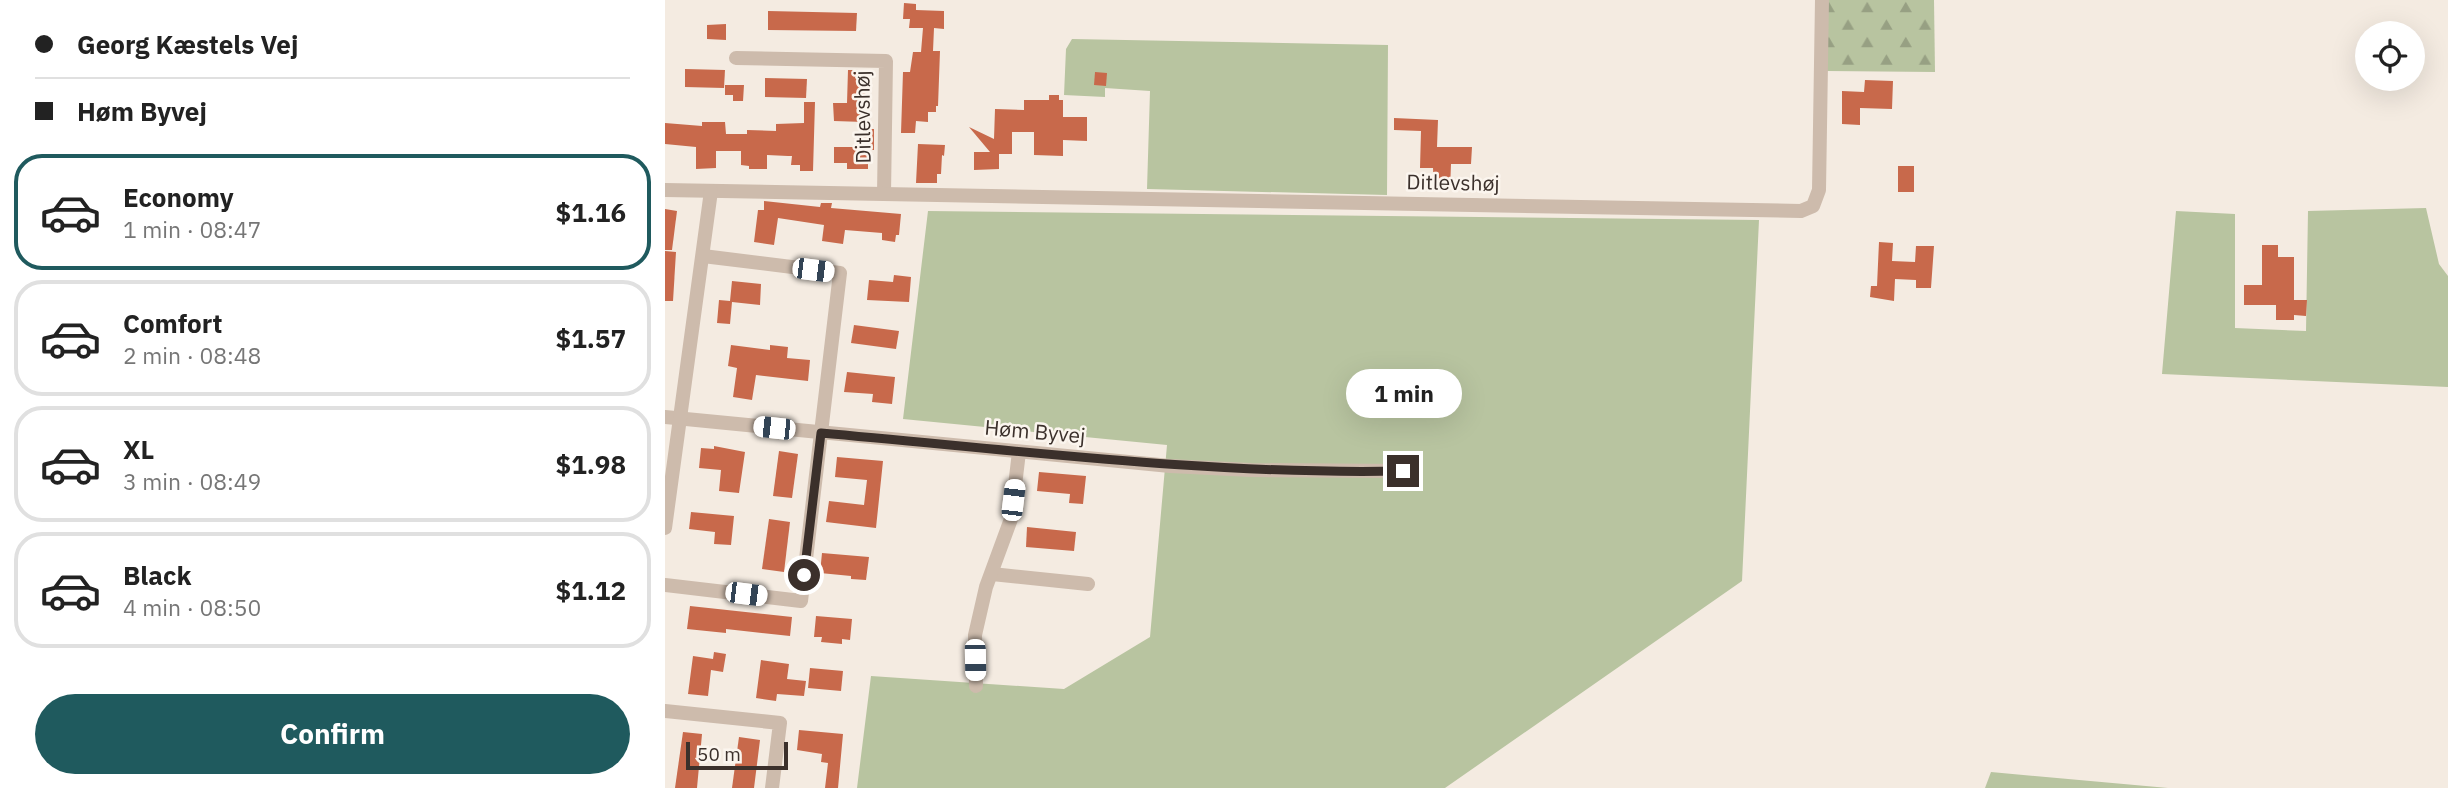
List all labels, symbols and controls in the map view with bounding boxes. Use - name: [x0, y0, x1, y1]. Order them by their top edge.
- map controls: [2355, 21, 2425, 91]
- button: locate: [2355, 21, 2425, 91]
- text: Georg Kæstels Vej: [77, 27, 298, 61]
- street label: Ditlevshøj: [847, 70, 877, 164]
- text: Høm Byvej: [77, 94, 207, 128]
- street label: Ditlevshøj: [1406, 167, 1500, 197]
- text: Economy: [123, 180, 234, 214]
- icon: car: [39, 181, 102, 244]
- text: $1.16: [556, 195, 626, 229]
- text: 1 min · 08:47: [123, 214, 261, 244]
- car: [791, 257, 836, 283]
- text: Comfort: [123, 306, 222, 340]
- icon: car: [39, 307, 102, 370]
- text: $1.57: [556, 321, 626, 355]
- text: 2 min · 08:48: [123, 340, 261, 370]
- callout: 1 min: [1345, 370, 1461, 419]
- text: 1 min: [1374, 378, 1434, 408]
- street label: Høm Byvej: [984, 413, 1087, 449]
- car: [753, 415, 796, 441]
- text: XL: [123, 432, 154, 466]
- icon: car: [39, 433, 102, 496]
- text: $1.98: [556, 447, 626, 481]
- route end: [1387, 455, 1419, 487]
- text: 3 min · 08:49: [123, 466, 261, 496]
- car: [1001, 478, 1026, 522]
- text: Black: [123, 558, 191, 592]
- icon: car: [39, 559, 102, 622]
- route start: [788, 559, 820, 591]
- text: $1.12: [556, 573, 626, 607]
- car: [724, 581, 769, 607]
- text: 4 min · 08:50: [123, 592, 261, 622]
- car: [965, 639, 986, 681]
- button: Confirm: [35, 694, 630, 774]
- scale bar: [686, 739, 787, 771]
- text: 50 m: [697, 742, 741, 766]

